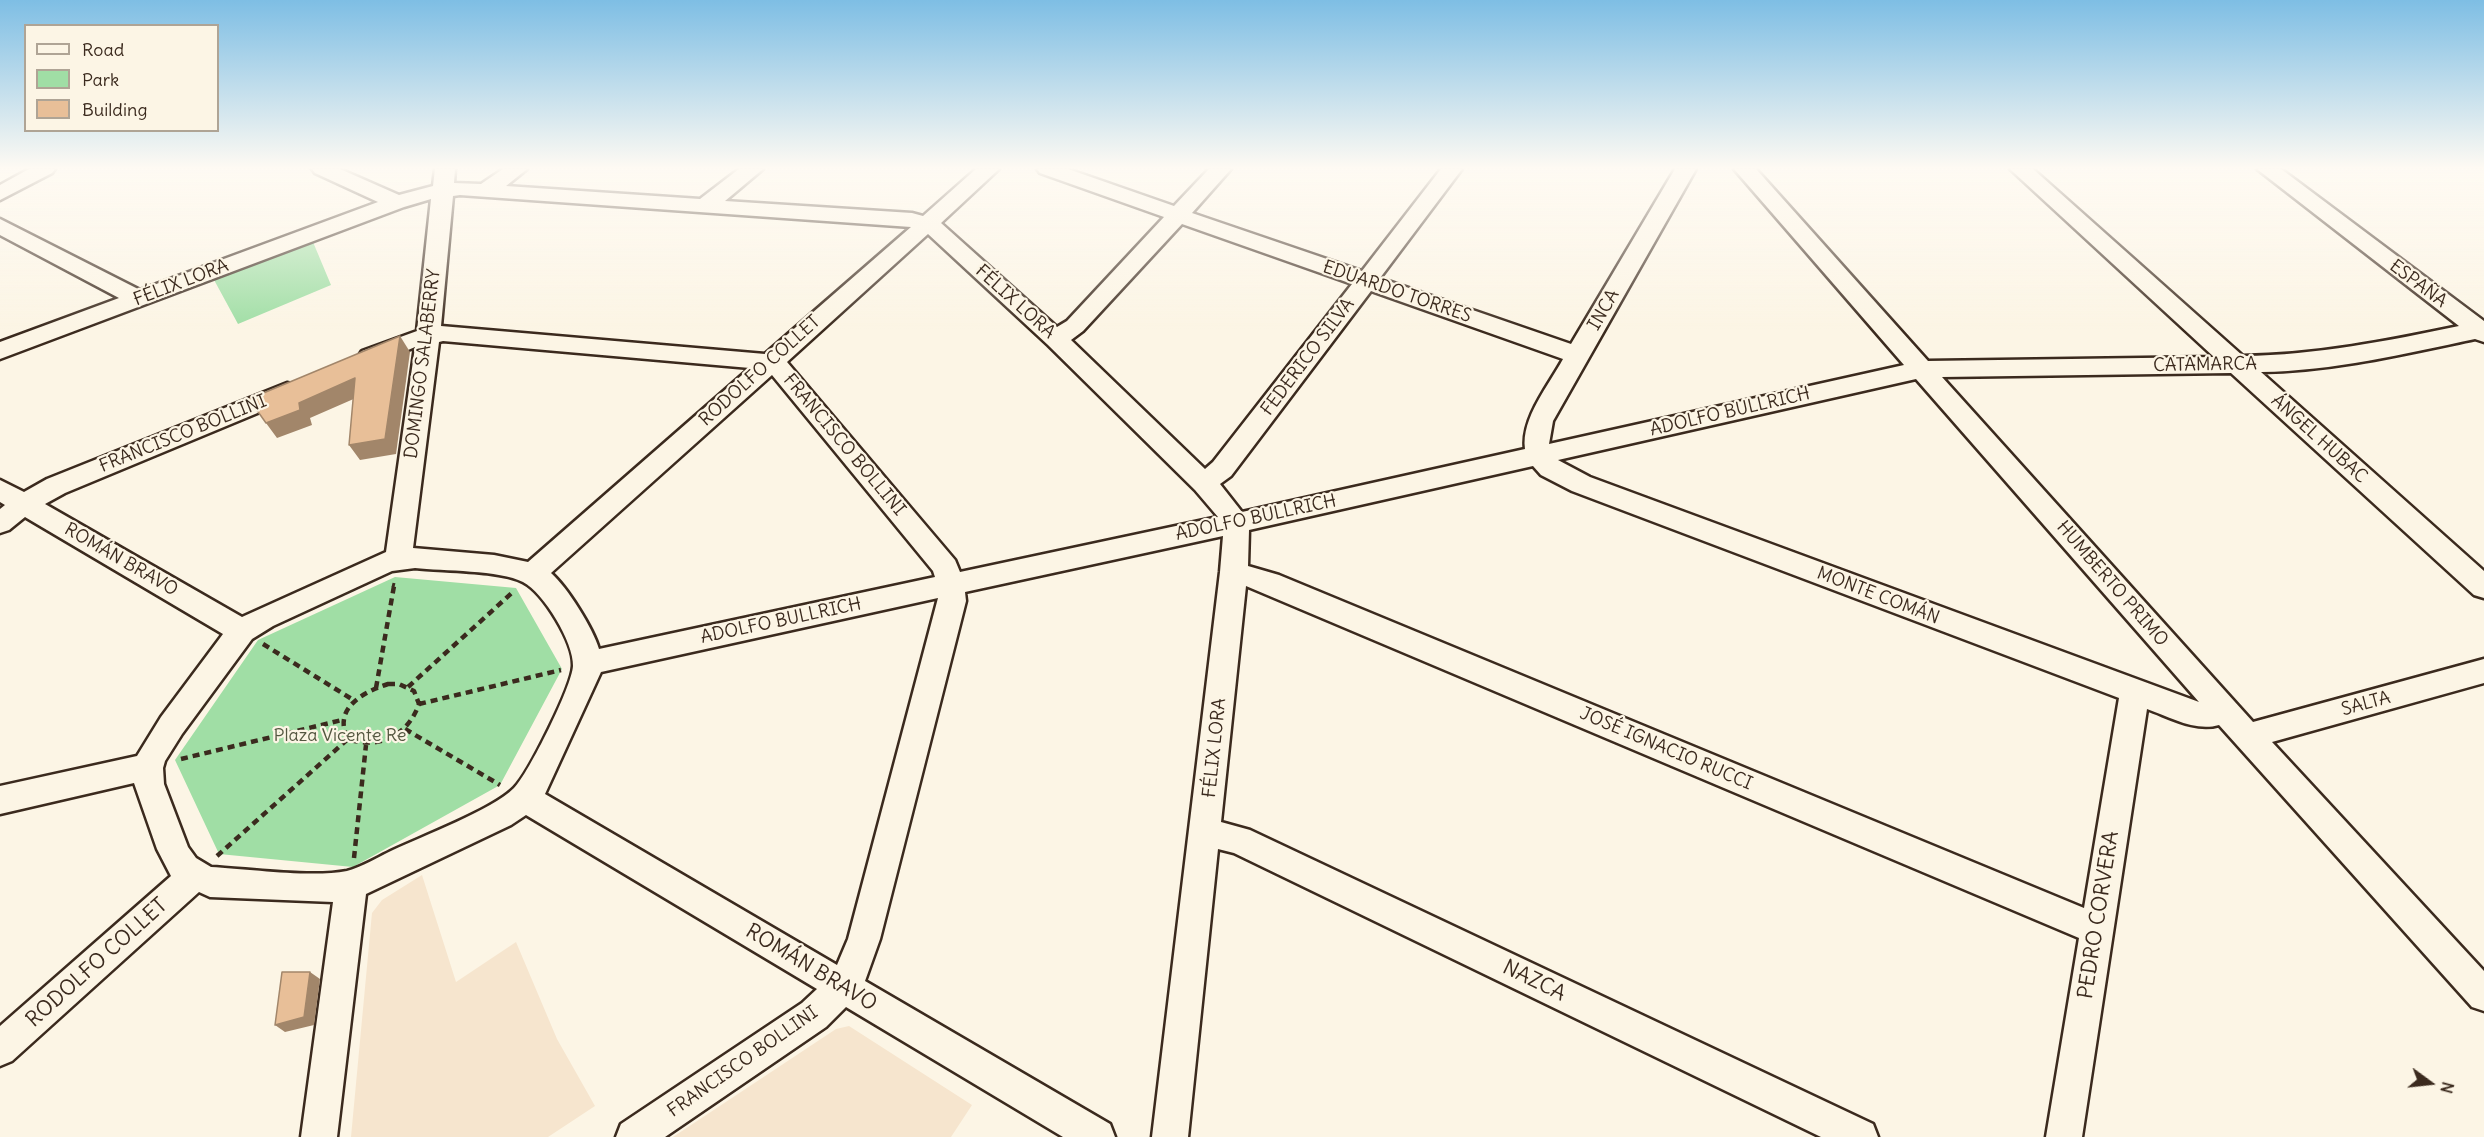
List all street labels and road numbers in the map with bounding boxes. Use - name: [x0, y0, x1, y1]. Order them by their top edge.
- street label: FÉLIX LORA: [130, 255, 232, 311]
- street label: ESPAÑA: [2385, 255, 2451, 313]
- street label: EDUARDO TORRES: [1320, 256, 1474, 328]
- street label: FÉLIX LORA: [971, 261, 1059, 343]
- street label: DOMINGO SALABERRY: [401, 268, 445, 460]
- street label: INCA: [1584, 286, 1624, 334]
- street label: FEDERICO SILVA: [1257, 294, 1359, 420]
- street label: RODOLFO COLLET: [695, 311, 825, 431]
- street label: CATAMARCA: [2153, 353, 2257, 377]
- street label: FRANCISCO BOLLINI: [778, 370, 910, 520]
- street label: ADOLFO BULLRICH: [1648, 383, 1812, 441]
- street label: ÁNGEL HUBAC: [2266, 390, 2372, 488]
- street label: FRANCISCO BOLLINI: [96, 391, 270, 477]
- street label: ADOLFO BULLRICH: [1174, 490, 1338, 546]
- street label: HUMBERTO PRIMO: [2052, 517, 2172, 651]
- street label: ROMÁN BRAVO: [60, 519, 182, 601]
- street label: MONTE COMÁN: [1814, 563, 1942, 629]
- street label: ADOLFO BULLRICH: [699, 593, 863, 649]
- street label: SALTA: [2339, 687, 2393, 721]
- street label: FÉLIX LORA: [1199, 697, 1231, 799]
- street label: JOSÉ IGNACIO RUCCI: [1576, 703, 1756, 795]
- street label: PEDRO CORVERA: [2073, 829, 2125, 1001]
- street label: RODOLFO COLLET: [21, 893, 173, 1033]
- street label: ROMÁN BRAVO: [741, 919, 881, 1017]
- street label: NAZCA: [1498, 955, 1570, 1007]
- street label: FRANCISCO BOLLINI: [664, 1002, 822, 1122]

